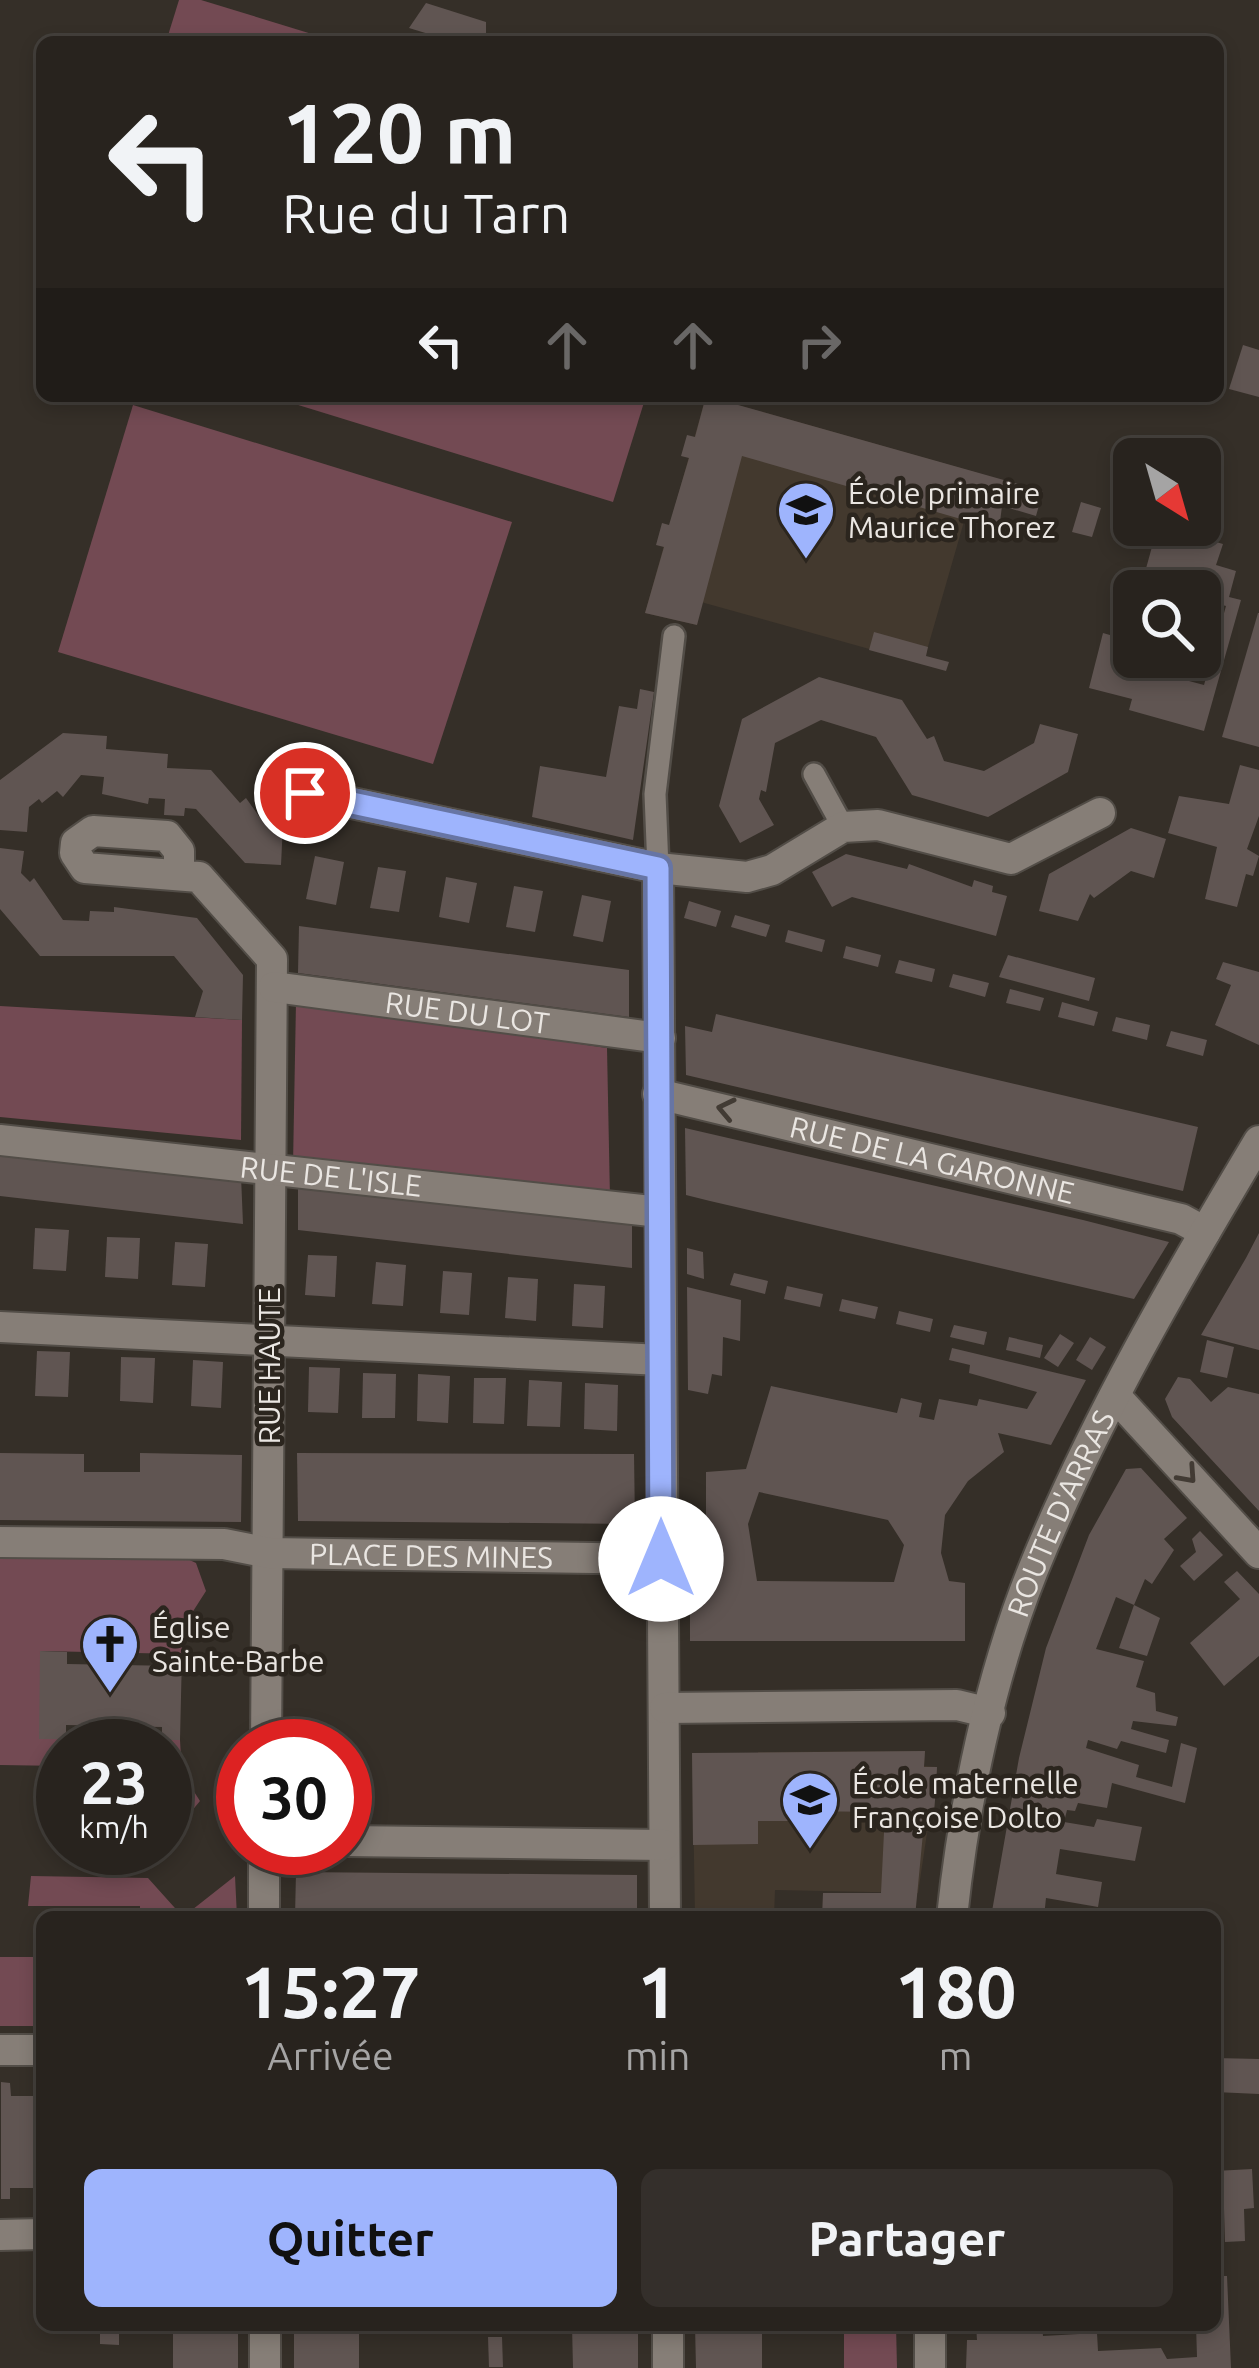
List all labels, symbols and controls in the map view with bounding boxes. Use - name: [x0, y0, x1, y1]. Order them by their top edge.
- icon: left: [84, 84, 240, 240]
- text: 120 m: [282, 85, 516, 179]
- text: Rue du Tarn: [282, 183, 570, 243]
- icon: left: [408, 312, 474, 378]
- icon: ahead: [534, 312, 600, 378]
- icon: ahead: [660, 312, 726, 378]
- icon: right: [786, 312, 852, 378]
- north arrow: [1113, 438, 1221, 546]
- map controls: [1113, 438, 1221, 678]
- place label: École primaire Maurice Thorez: [848, 475, 1056, 544]
- school or university icon: École primaire Maurice Thorez: [775, 479, 837, 561]
- button: search: [1113, 570, 1221, 678]
- pin: [254, 742, 356, 844]
- icon: arrive: [272, 760, 338, 826]
- street label: RUE DU LOT: [383, 985, 552, 1040]
- one-way arrow: [717, 1098, 737, 1123]
- street label: RUE DE LA GARONNE: [787, 1109, 1078, 1210]
- street label: RUE DE L'ISLE: [238, 1149, 424, 1203]
- street label: RUE HAUTE: [252, 1287, 286, 1445]
- street label: ROUTE D'ARRAS: [1000, 1405, 1121, 1621]
- one-way arrow: [1173, 1462, 1195, 1483]
- position arrow: [598, 1496, 724, 1622]
- street label: PLACE DES MINES: [309, 1537, 553, 1574]
- place label: Église Sainte-Barbe: [152, 1609, 325, 1678]
- church icon: Église Sainte-Barbe: [79, 1613, 141, 1695]
- speed limit sign: 30: [216, 1719, 372, 1875]
- text: 23: [80, 1748, 148, 1815]
- place label: École maternelle Françoise Dolto: [852, 1765, 1078, 1834]
- school or university icon: École maternelle Françoise Dolto: [779, 1769, 841, 1851]
- text: km/h: [79, 1810, 149, 1844]
- text: 15:27: [240, 1951, 421, 2032]
- text: 1: [637, 1951, 678, 2032]
- text: 180: [895, 1951, 1017, 2032]
- text: Arrivée: [267, 2034, 394, 2077]
- text: min: [625, 2034, 690, 2077]
- text: m: [939, 2034, 972, 2077]
- button: Quitter: [84, 2169, 617, 2307]
- button: Partager: [641, 2169, 1173, 2307]

